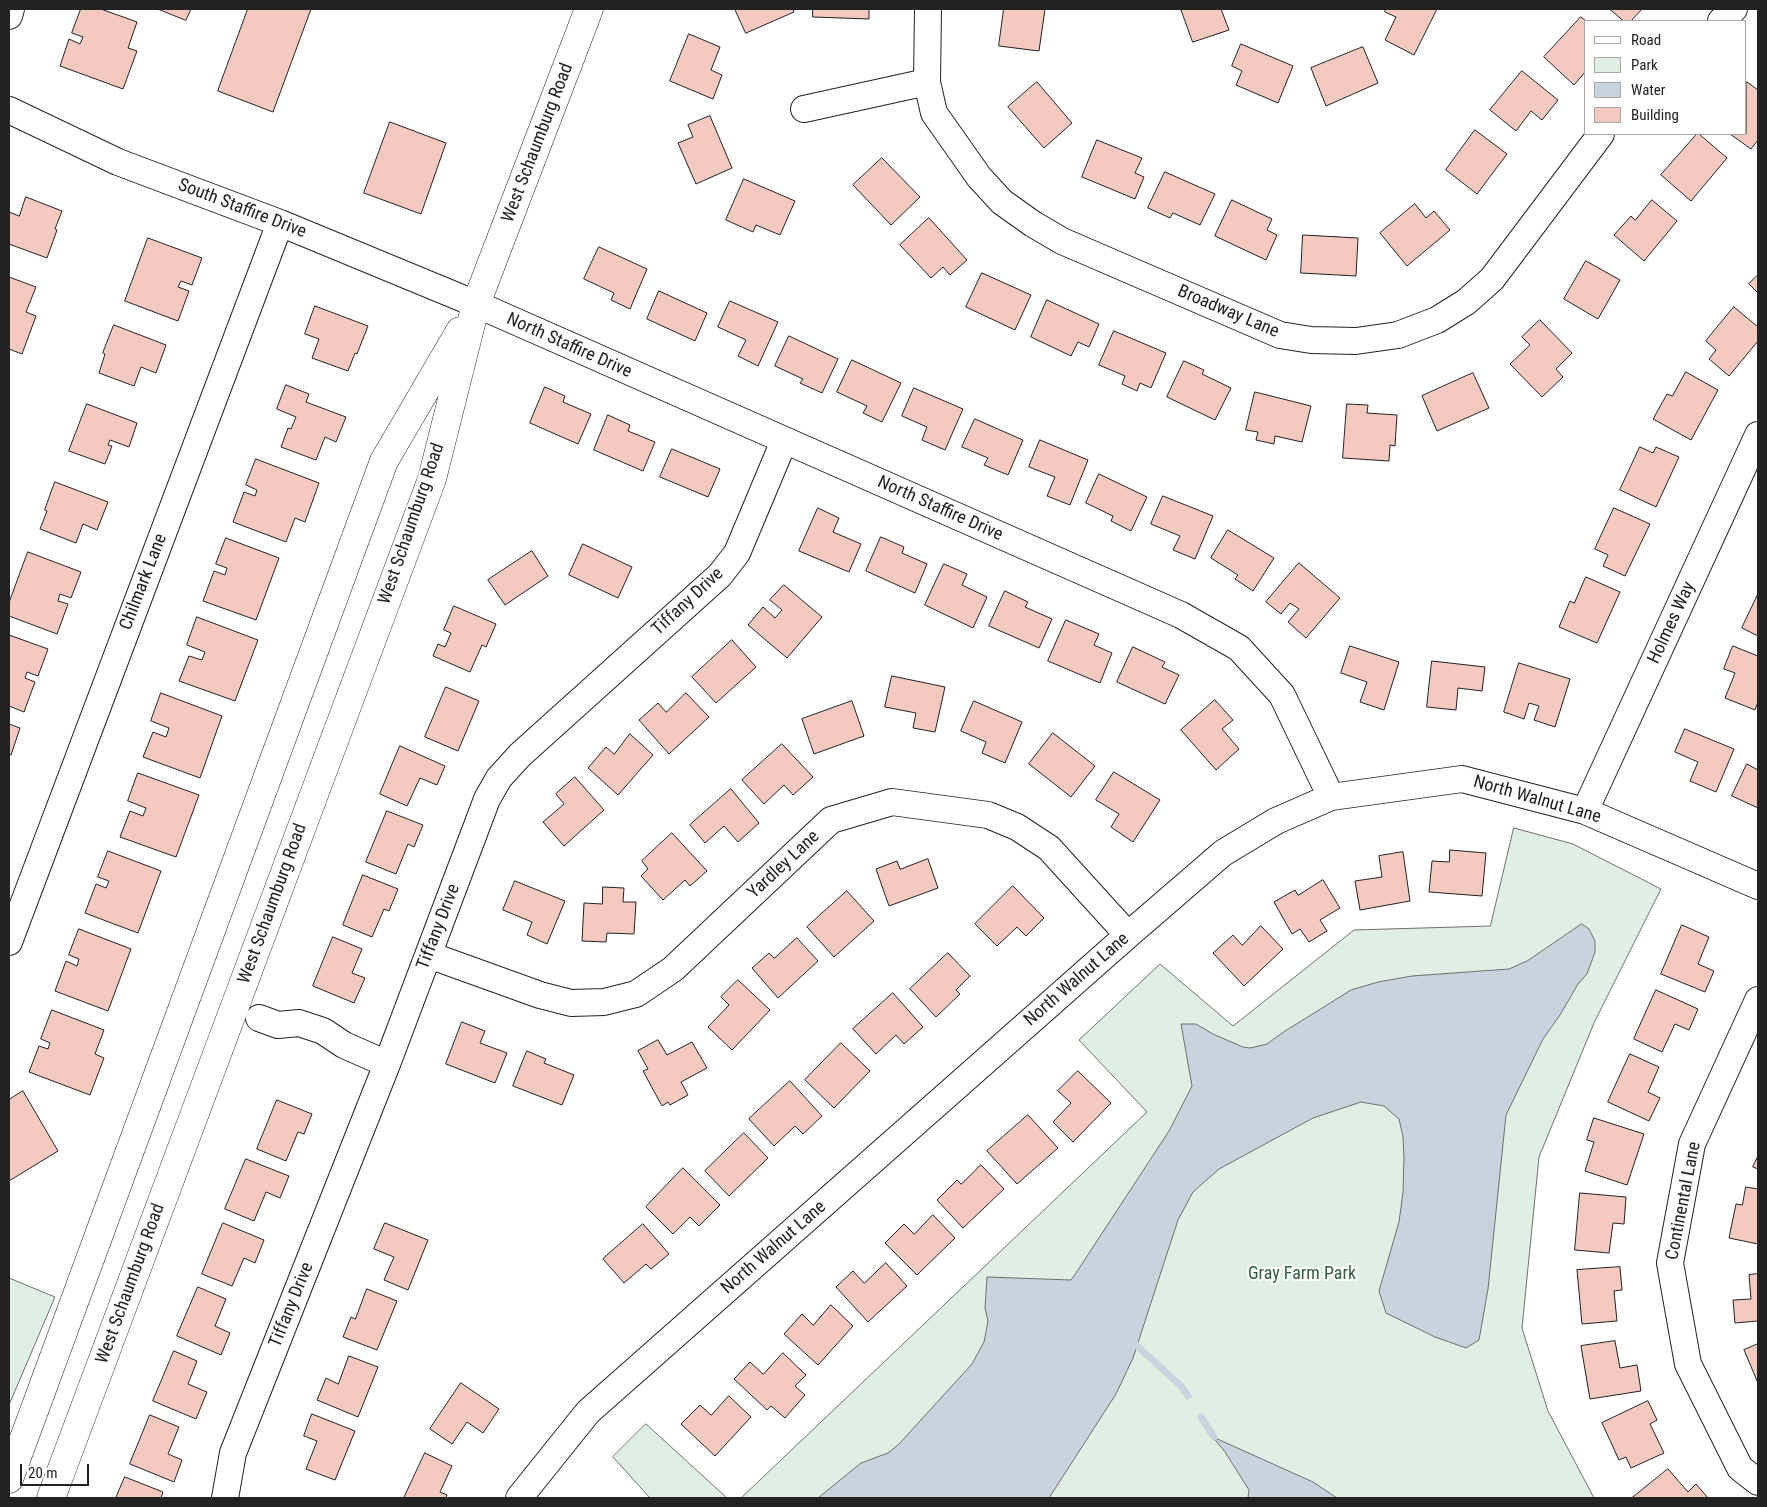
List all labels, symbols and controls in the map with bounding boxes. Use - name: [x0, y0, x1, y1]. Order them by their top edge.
- legend: [1584, 20, 1747, 135]
- text: Road: [1631, 31, 1661, 49]
- text: Park: [1631, 56, 1658, 74]
- street label: West Schaumburg Road: [498, 60, 578, 226]
- text: Water: [1631, 81, 1665, 99]
- text: Building: [1631, 106, 1679, 124]
- street label: South Staffire Drive: [175, 175, 309, 243]
- street label: Broadway Lane: [1174, 281, 1282, 343]
- street label: North Staffire Drive: [503, 309, 635, 383]
- street label: West Schaumburg Road: [374, 441, 450, 607]
- street label: North Staffire Drive: [874, 472, 1006, 546]
- street label: Chilmark Lane: [116, 531, 172, 633]
- street label: Tiffany Drive: [648, 563, 728, 641]
- street label: Holmes Way: [1644, 579, 1700, 667]
- street label: North Walnut Lane: [1471, 771, 1603, 829]
- street label: West Schaumburg Road: [234, 821, 312, 987]
- street label: Yardley Lane: [744, 826, 824, 904]
- street label: Tiffany Drive: [413, 881, 465, 973]
- street label: North Walnut Lane: [1020, 929, 1134, 1031]
- street label: Continental Lane: [1662, 1140, 1706, 1262]
- street label: North Walnut Lane: [717, 1197, 831, 1299]
- street label: West Schaumburg Road: [92, 1201, 170, 1367]
- street label: Tiffany Drive: [265, 1259, 319, 1351]
- park label: Gray Farm Park: [1248, 1263, 1356, 1285]
- scale bar: [22, 1454, 91, 1486]
- text: 20 m: [28, 1464, 58, 1482]

